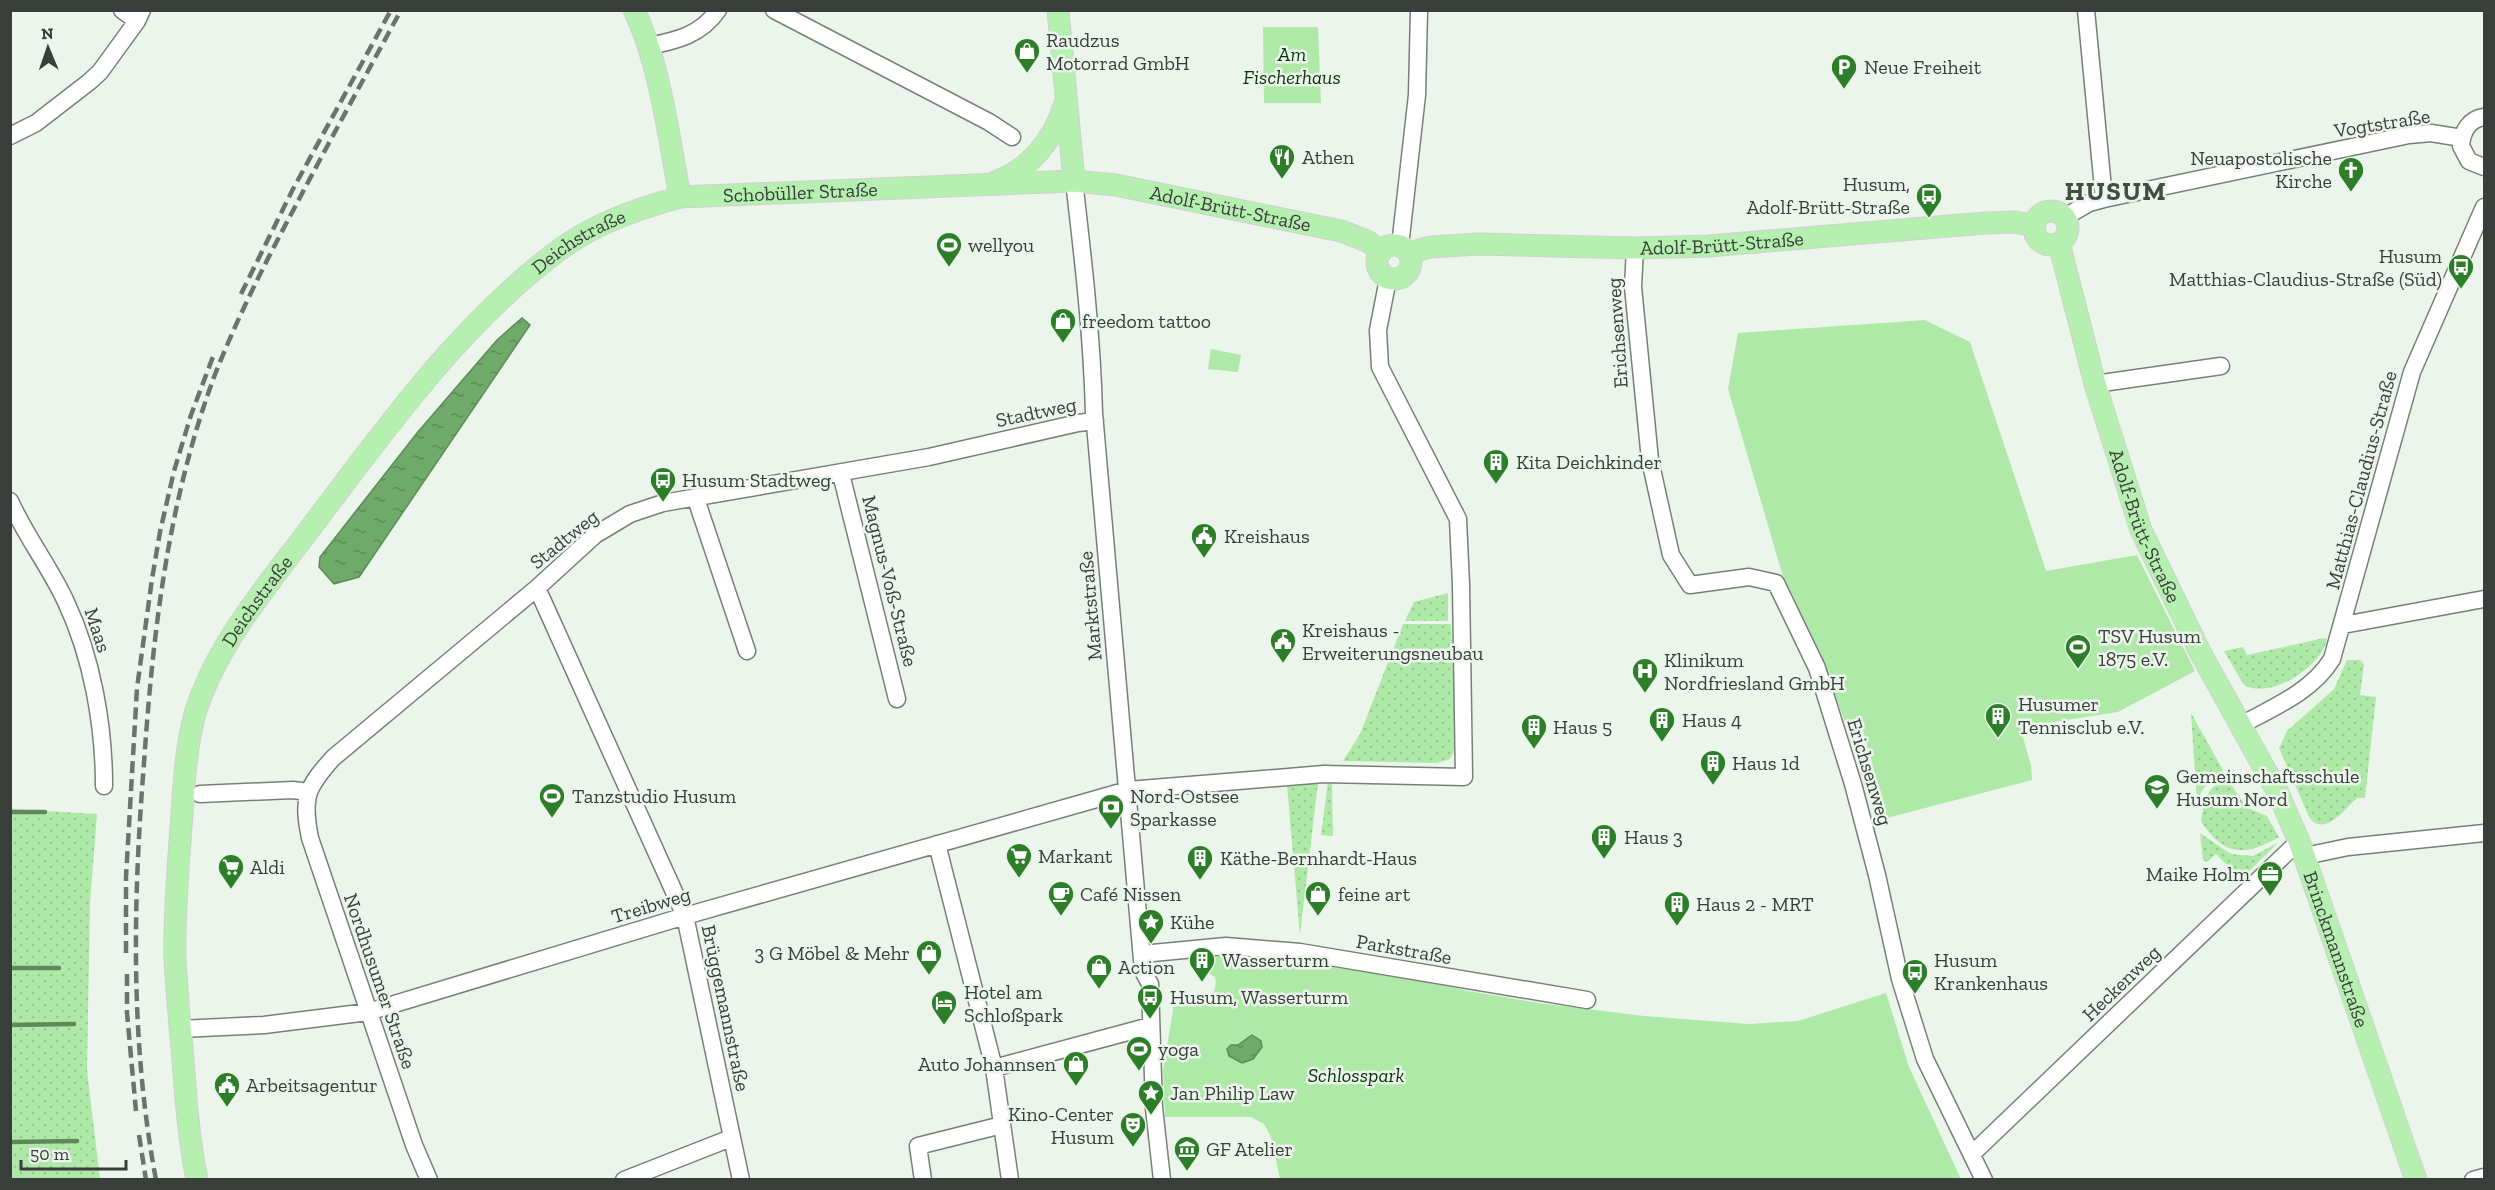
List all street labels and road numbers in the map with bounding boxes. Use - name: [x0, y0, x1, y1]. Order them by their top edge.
- street label: Vogtstraße: [2331, 104, 2432, 143]
- street label: Schobüller Straße: [723, 177, 878, 207]
- street label: Adolf-Brütt-Straße: [1148, 180, 1313, 237]
- street label: Deichstraße: [526, 204, 629, 279]
- street label: Adolf-Brütt-Straße: [1640, 226, 1805, 260]
- street label: Erichsenweg: [1601, 277, 1633, 389]
- street label: Matthias-Claudius-Straße: [2320, 368, 2402, 592]
- street label: Stadtweg: [994, 392, 1078, 432]
- street label: Adolf-Brütt-Straße: [2104, 446, 2186, 607]
- street label: Magnus-Voß-Straße: [857, 493, 923, 669]
- street label: Stadtweg: [525, 504, 603, 574]
- street label: Deichstraße: [216, 550, 297, 651]
- street label: Marktstraße: [1073, 550, 1107, 662]
- street label: Maas: [80, 605, 116, 655]
- street label: Erichsenweg: [1842, 715, 1898, 829]
- street label: Brinckmannstraße: [2298, 868, 2374, 1030]
- street label: Treibweg: [609, 882, 694, 928]
- street label: Nordhusumer Straße: [339, 890, 421, 1072]
- street label: Brüggemannstraße: [697, 923, 755, 1093]
- street label: Parkstraße: [1354, 929, 1454, 969]
- street label: Heckenweg: [2077, 940, 2165, 1026]

